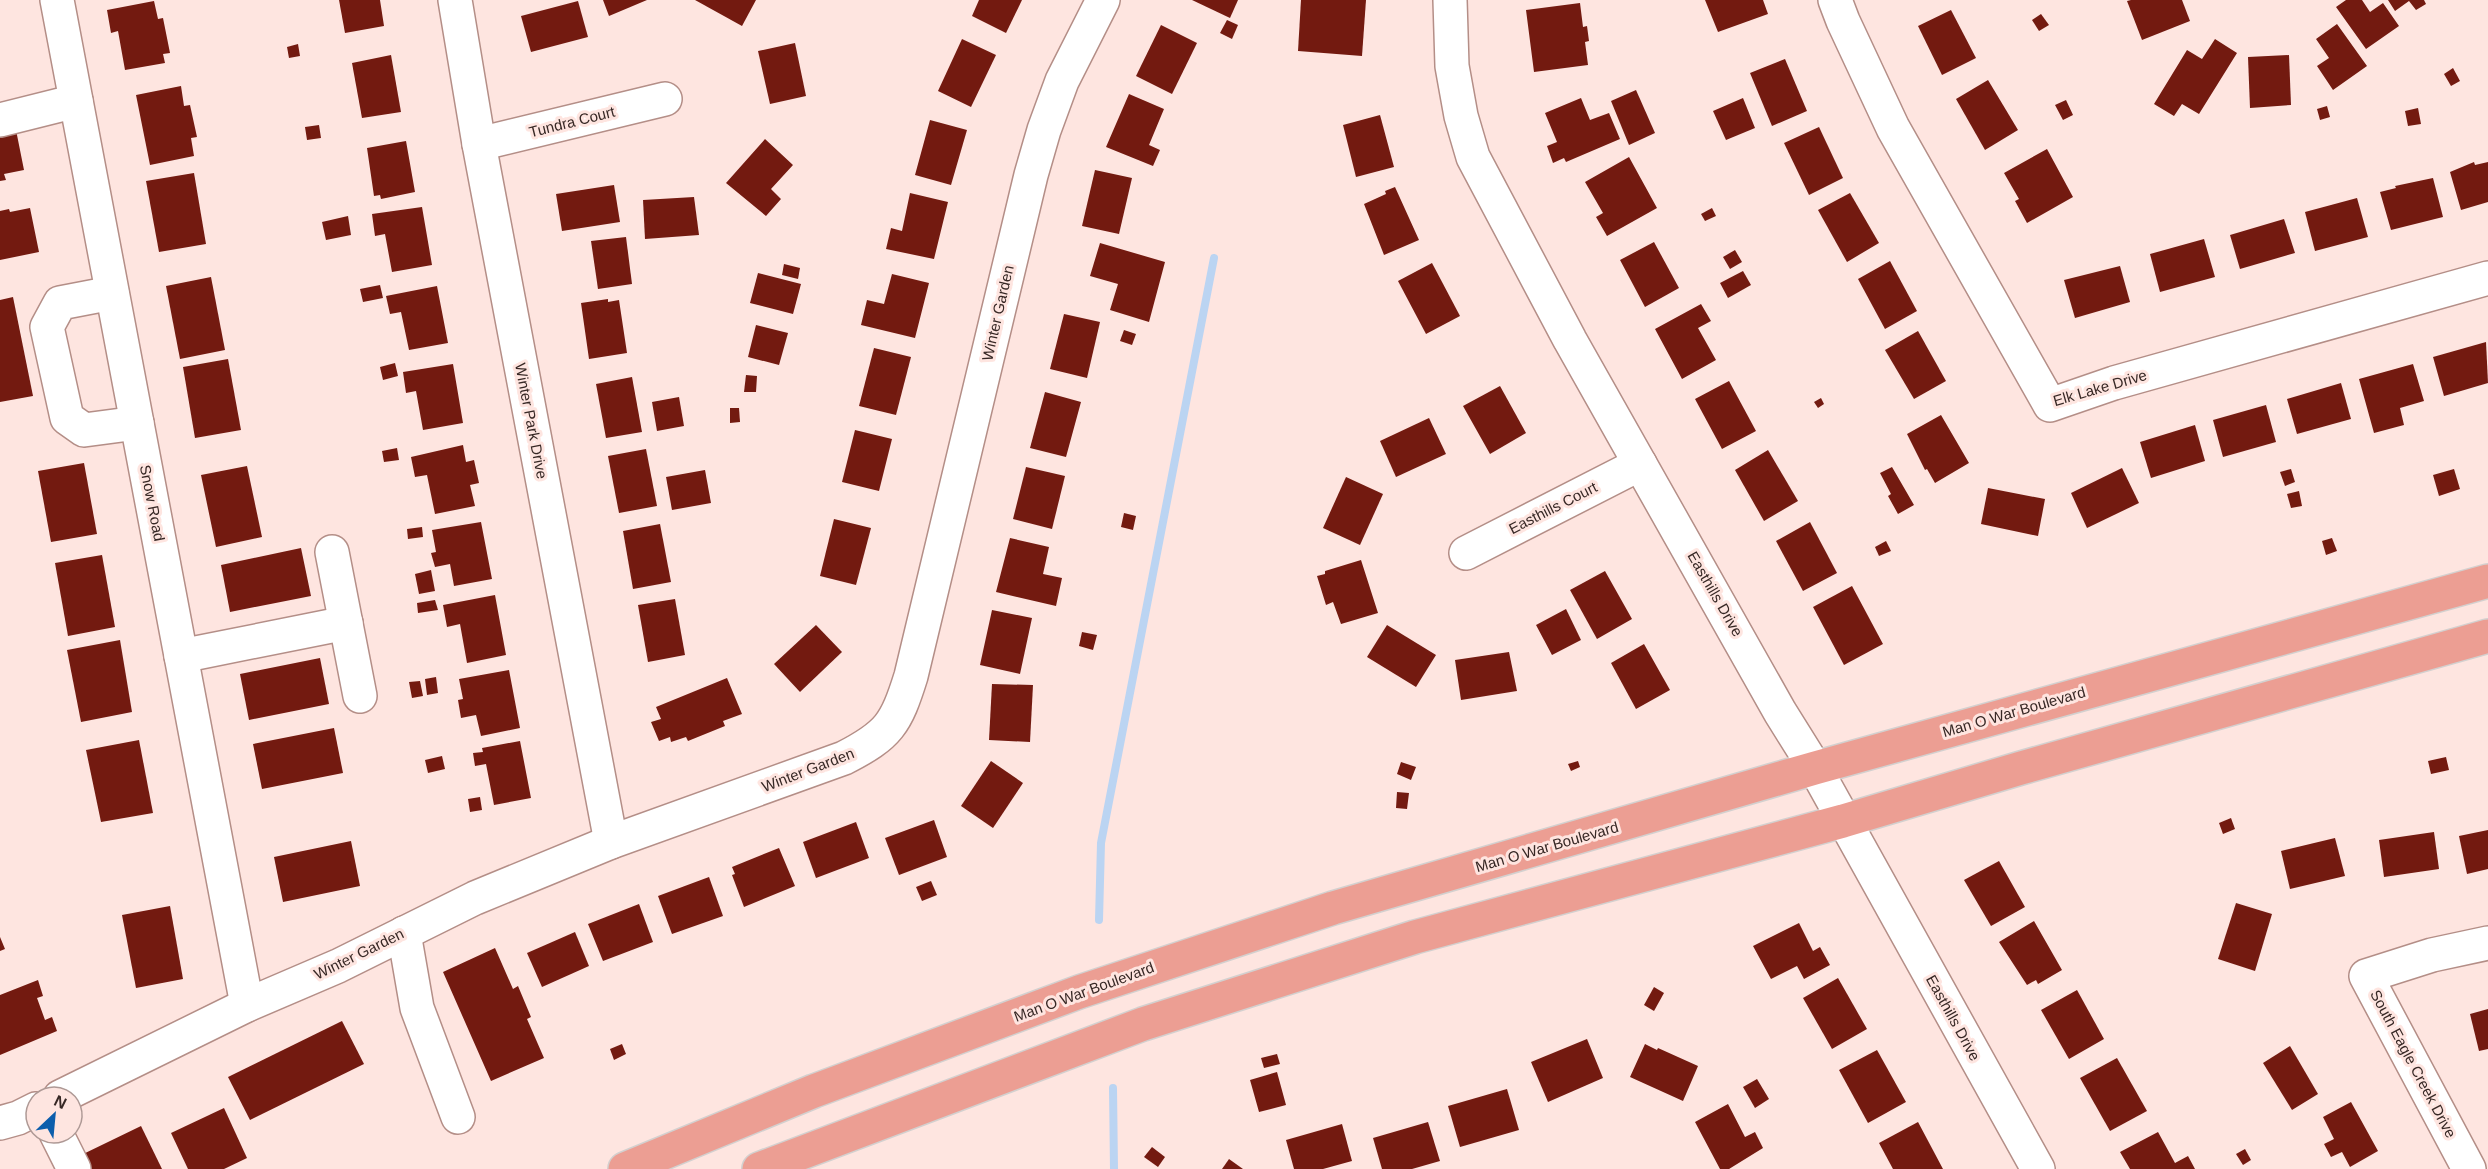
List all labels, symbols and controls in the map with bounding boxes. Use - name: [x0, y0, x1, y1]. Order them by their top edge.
- street label: Tundra Court: [527, 102, 617, 140]
- street label: Winter Garden: [978, 263, 1017, 362]
- street label: Winter Park Drive: [512, 362, 551, 480]
- street label: Elk Lake Drive: [2051, 366, 2149, 409]
- street label: Snow Road: [137, 463, 168, 543]
- street label: Easthills Court: [1506, 478, 1600, 537]
- street label: Easthills Drive: [1684, 548, 1747, 639]
- street label: Man O War Boulevard: [1940, 683, 2087, 740]
- street label: Winter Garden: [759, 744, 856, 795]
- street label: Man O War Boulevard: [1473, 818, 1620, 875]
- street label: Winter Garden: [311, 925, 406, 983]
- street label: Man O War Boulevard: [1011, 958, 1156, 1025]
- street label: Easthills Drive: [1923, 972, 1984, 1063]
- street label: South Eagle Creek Drive: [2367, 987, 2460, 1141]
- north arrow: [24, 1085, 84, 1145]
- text: N: [51, 1092, 69, 1112]

